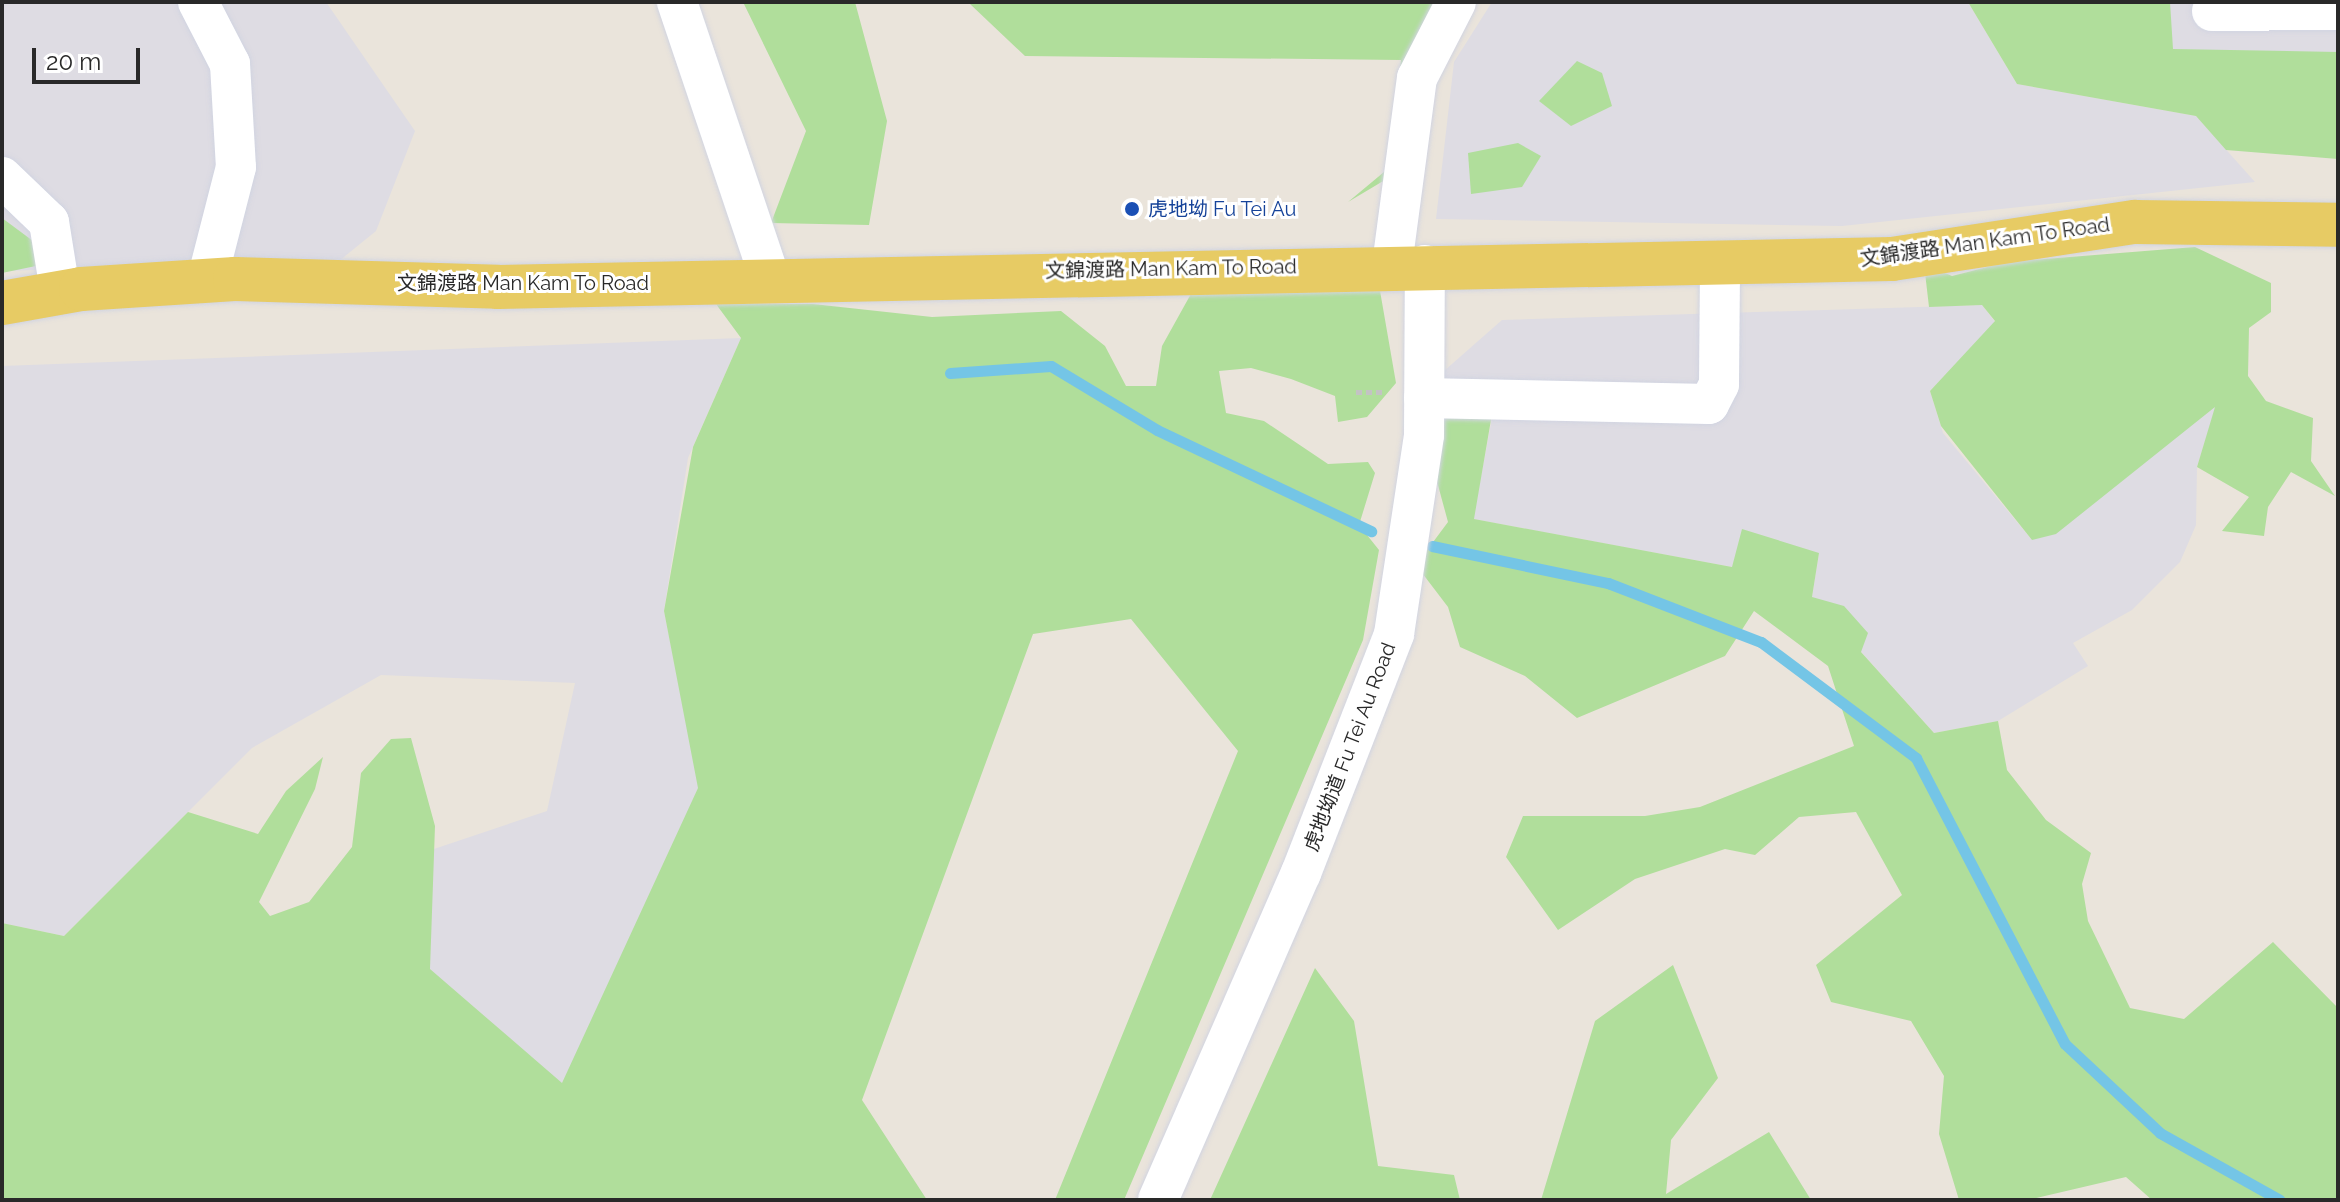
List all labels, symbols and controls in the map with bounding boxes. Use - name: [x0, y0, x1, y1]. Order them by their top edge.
- scale bar: [36, 32, 144, 82]
- text: 20 m: [46, 47, 101, 76]
- place label: 虎地坳 Fu Tei Au: [1148, 197, 1298, 221]
- marker: 虎地坳 Fu Tei Au: [1123, 200, 1141, 218]
- street label: 文錦渡路 Man Kam To Road: [1858, 213, 2112, 271]
- street label: 文錦渡路 Man Kam To Road: [1045, 255, 1297, 283]
- street label: 文錦渡路 Man Kam To Road: [397, 271, 649, 295]
- street label: 虎地坳道 Fu Tei Au Road: [1299, 639, 1401, 855]

